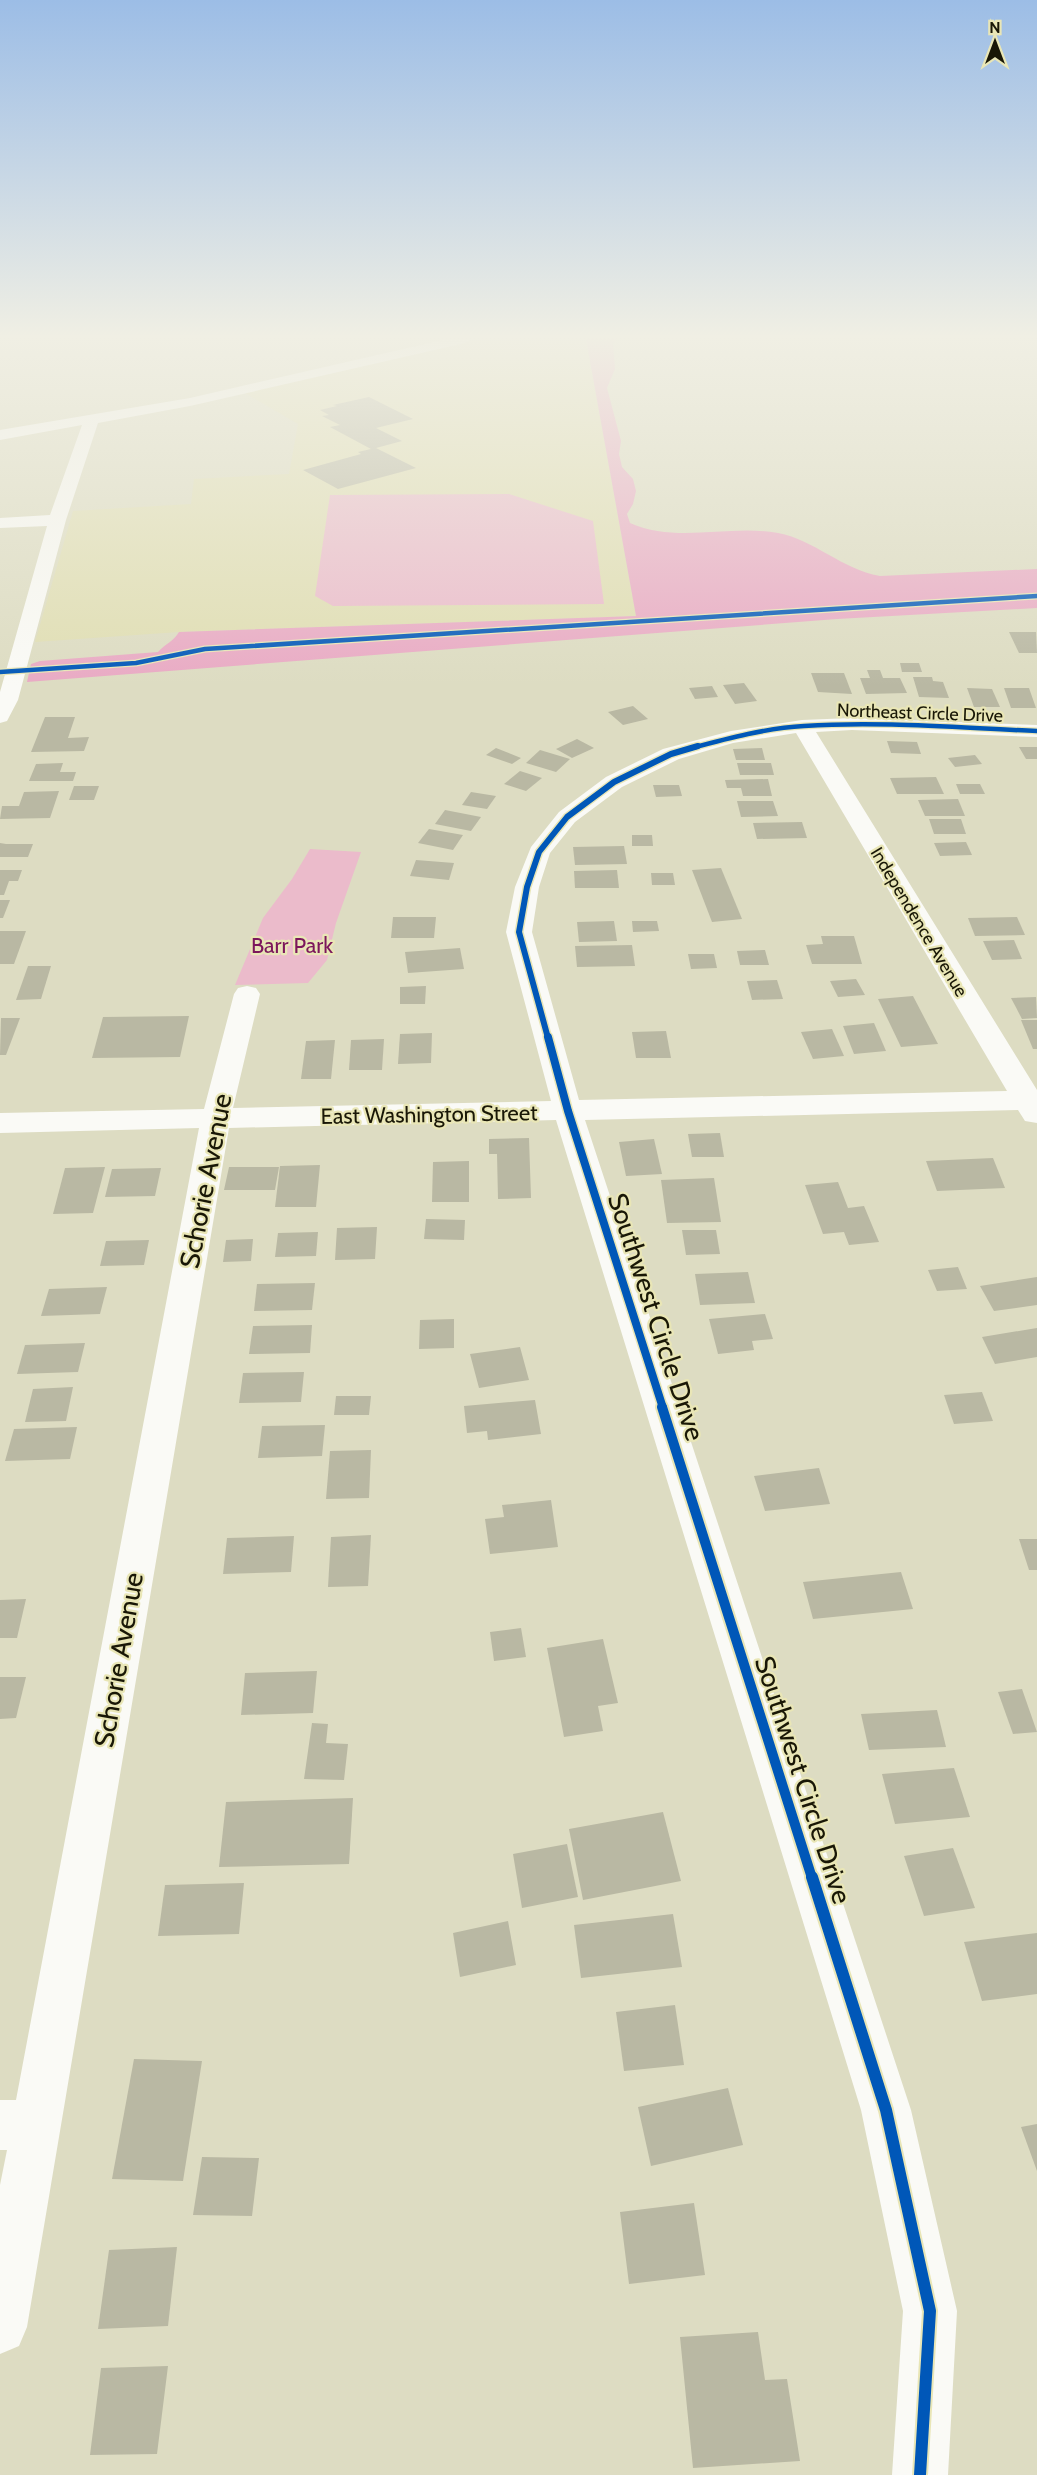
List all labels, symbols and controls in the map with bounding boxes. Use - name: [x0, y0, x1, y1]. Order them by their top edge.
- north arrow: [965, 12, 1025, 72]
- text: N: [989, 18, 1001, 37]
- street label: Northeast Circle Drive: [837, 699, 1003, 727]
- street label: Independence Avenue: [866, 843, 972, 1001]
- park label: Barr Park: [251, 932, 333, 959]
- street label: Schorie Avenue: [172, 1091, 239, 1271]
- street label: East Washington Street: [320, 1099, 538, 1130]
- street label: Southwest Circle Drive: [601, 1189, 712, 1445]
- street label: Schorie Avenue: [87, 1570, 150, 1750]
- street label: Southwest Circle Drive: [748, 1652, 859, 1908]

